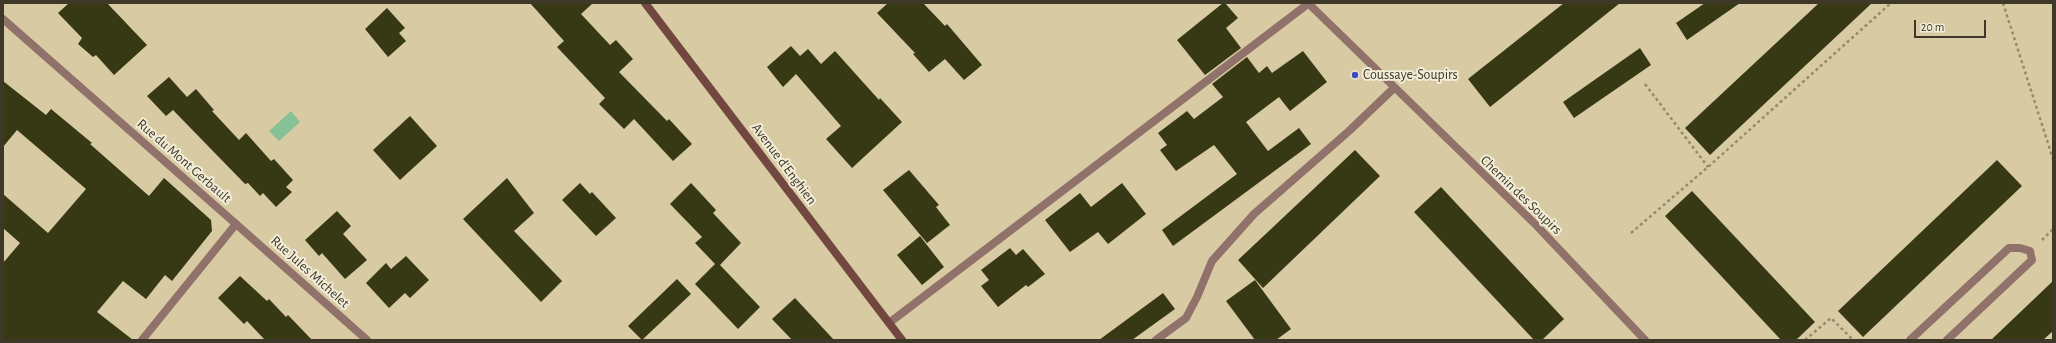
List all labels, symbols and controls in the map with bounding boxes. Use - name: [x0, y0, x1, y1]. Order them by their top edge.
- scale bar: [1916, 12, 1988, 38]
- text: 20 m: [1921, 21, 1944, 33]
- place label: Coussaye-Soupirs: [1363, 67, 1458, 83]
- marker: Coussaye-Soupirs: [1350, 70, 1360, 80]
- street label: Rue du Mont Gerbault: [133, 115, 235, 207]
- street label: Avenue d'Enghien: [748, 120, 820, 208]
- street label: Chemin des Soupirs: [1477, 152, 1565, 238]
- street label: Rue Jules Michelet: [267, 232, 353, 312]

